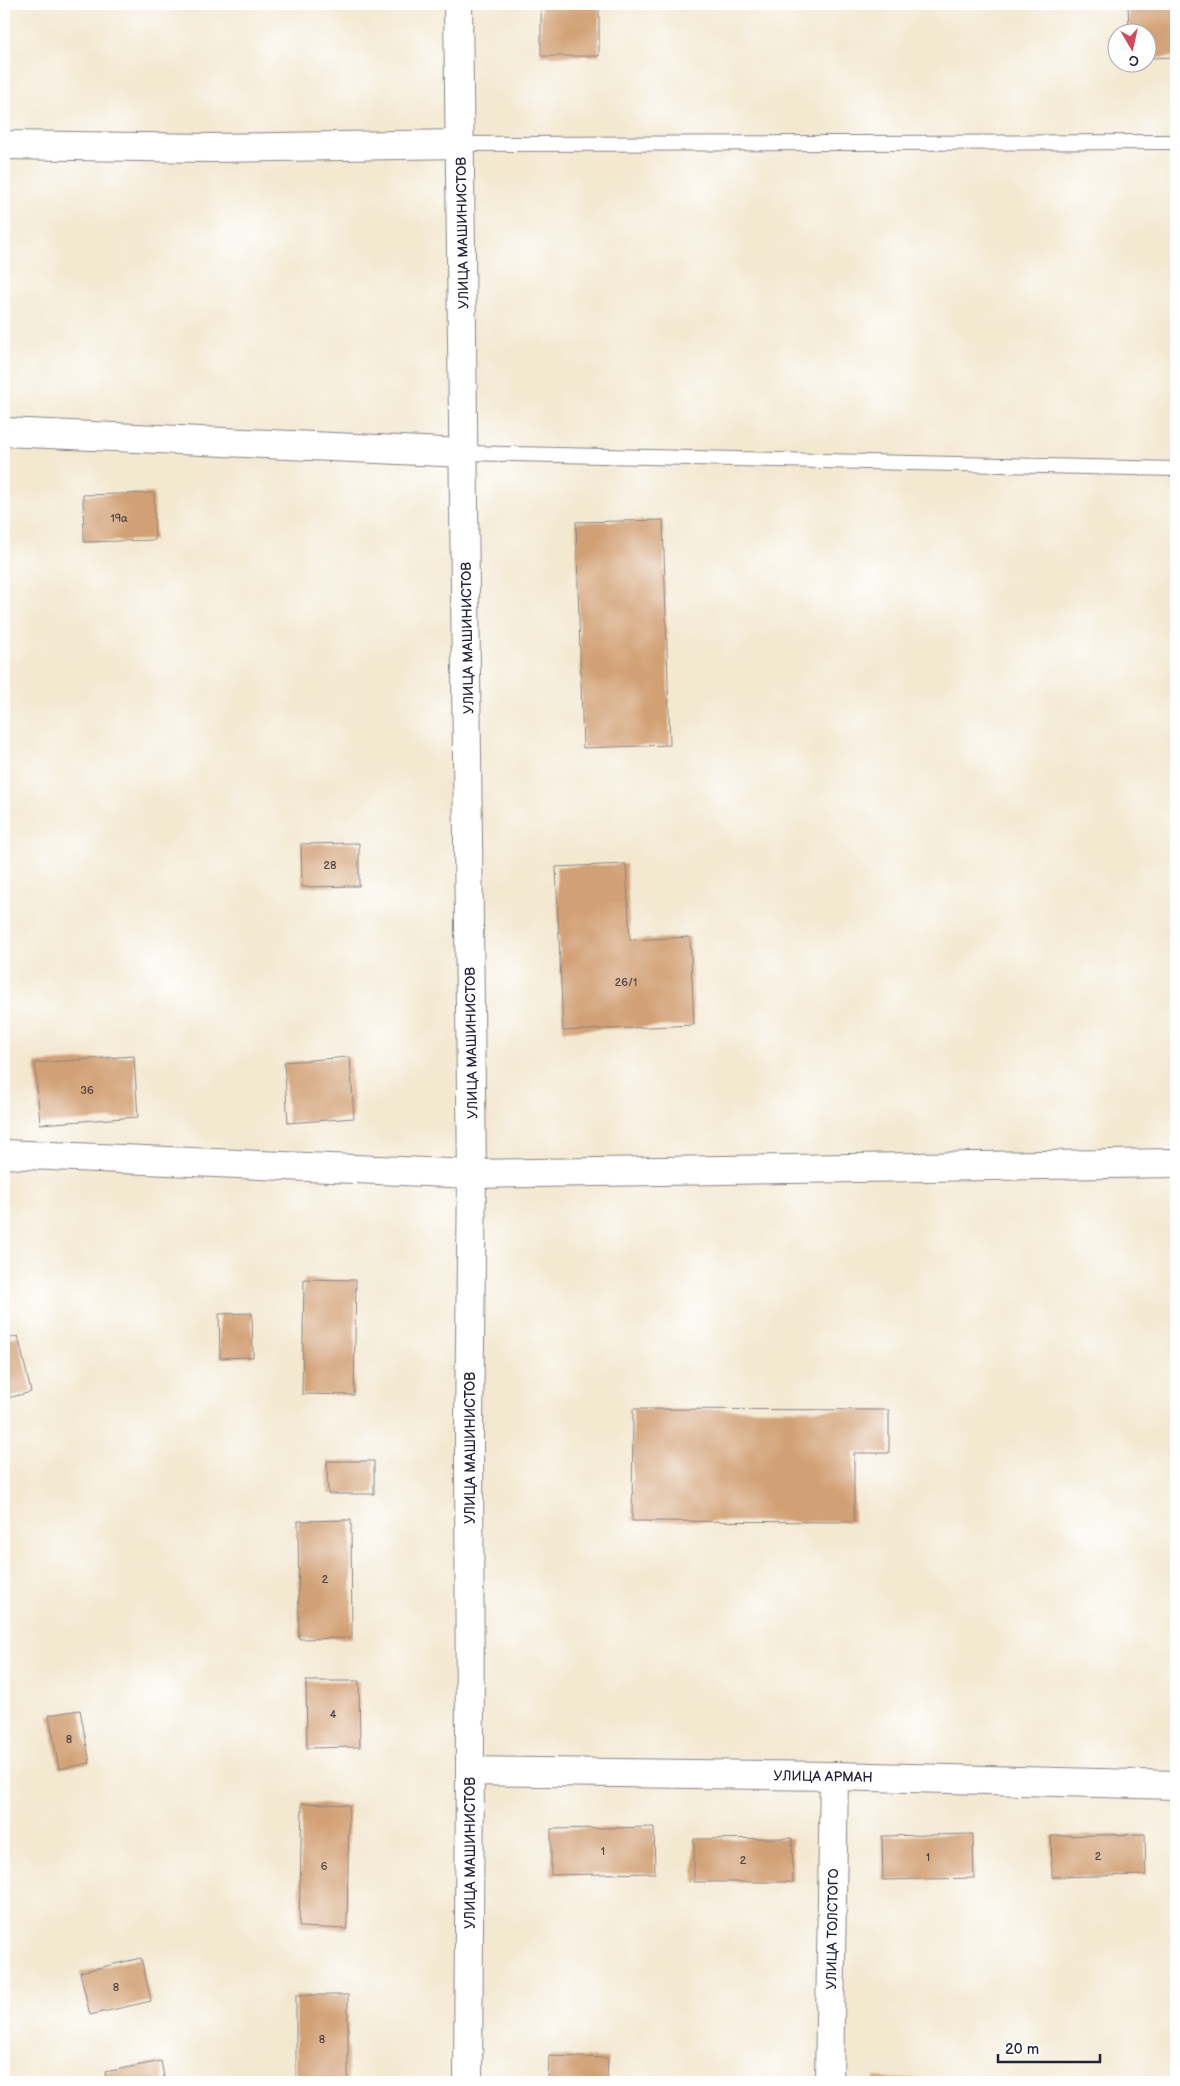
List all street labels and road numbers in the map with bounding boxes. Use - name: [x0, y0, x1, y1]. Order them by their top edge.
- street label: УЛИЦА МАШИНИСТОВ: [453, 157, 472, 309]
- street label: УЛИЦА МАШИНИСТОВ: [458, 562, 477, 714]
- street label: УЛИЦА МАШИНИСТОВ: [462, 967, 481, 1119]
- street label: УЛИЦА МАШИНИСТОВ: [462, 1372, 479, 1524]
- street label: УЛИЦА АРМАН: [773, 1767, 873, 1786]
- street label: УЛИЦА МАШИНИСТОВ: [462, 1777, 479, 1929]
- street label: УЛИЦА ТОЛСТОГО: [823, 1868, 842, 1990]

